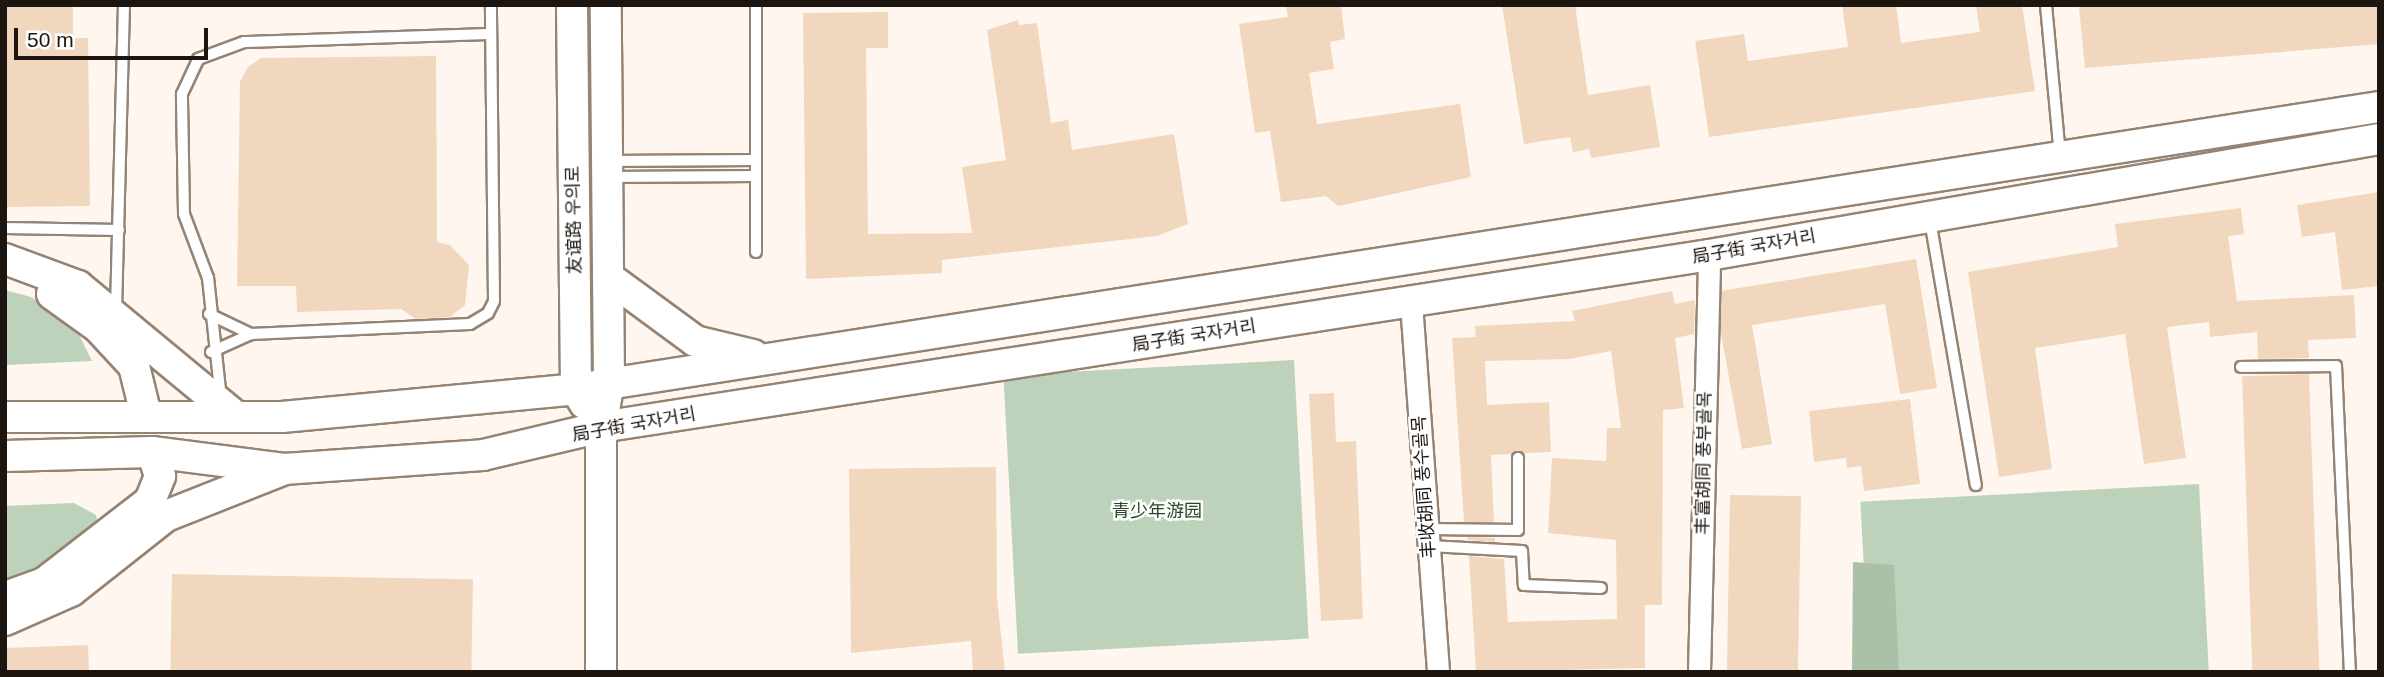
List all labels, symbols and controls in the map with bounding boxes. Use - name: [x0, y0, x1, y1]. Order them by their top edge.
- scale bar: [18, 14, 212, 58]
- text: 50 m: [27, 28, 74, 51]
- street label: 友谊路 우의로: [562, 165, 586, 275]
- street label: 局子街 국자거리: [1690, 225, 1818, 269]
- street label: 局子街 국자거리: [1130, 316, 1258, 356]
- street label: 丰富胡同 풍부골목: [1692, 391, 1716, 535]
- street label: 局子街 국자거리: [570, 403, 698, 447]
- street label: 丰收胡同 풍수골목: [1408, 415, 1440, 559]
- park label: 青少年游园: [1112, 500, 1202, 522]

